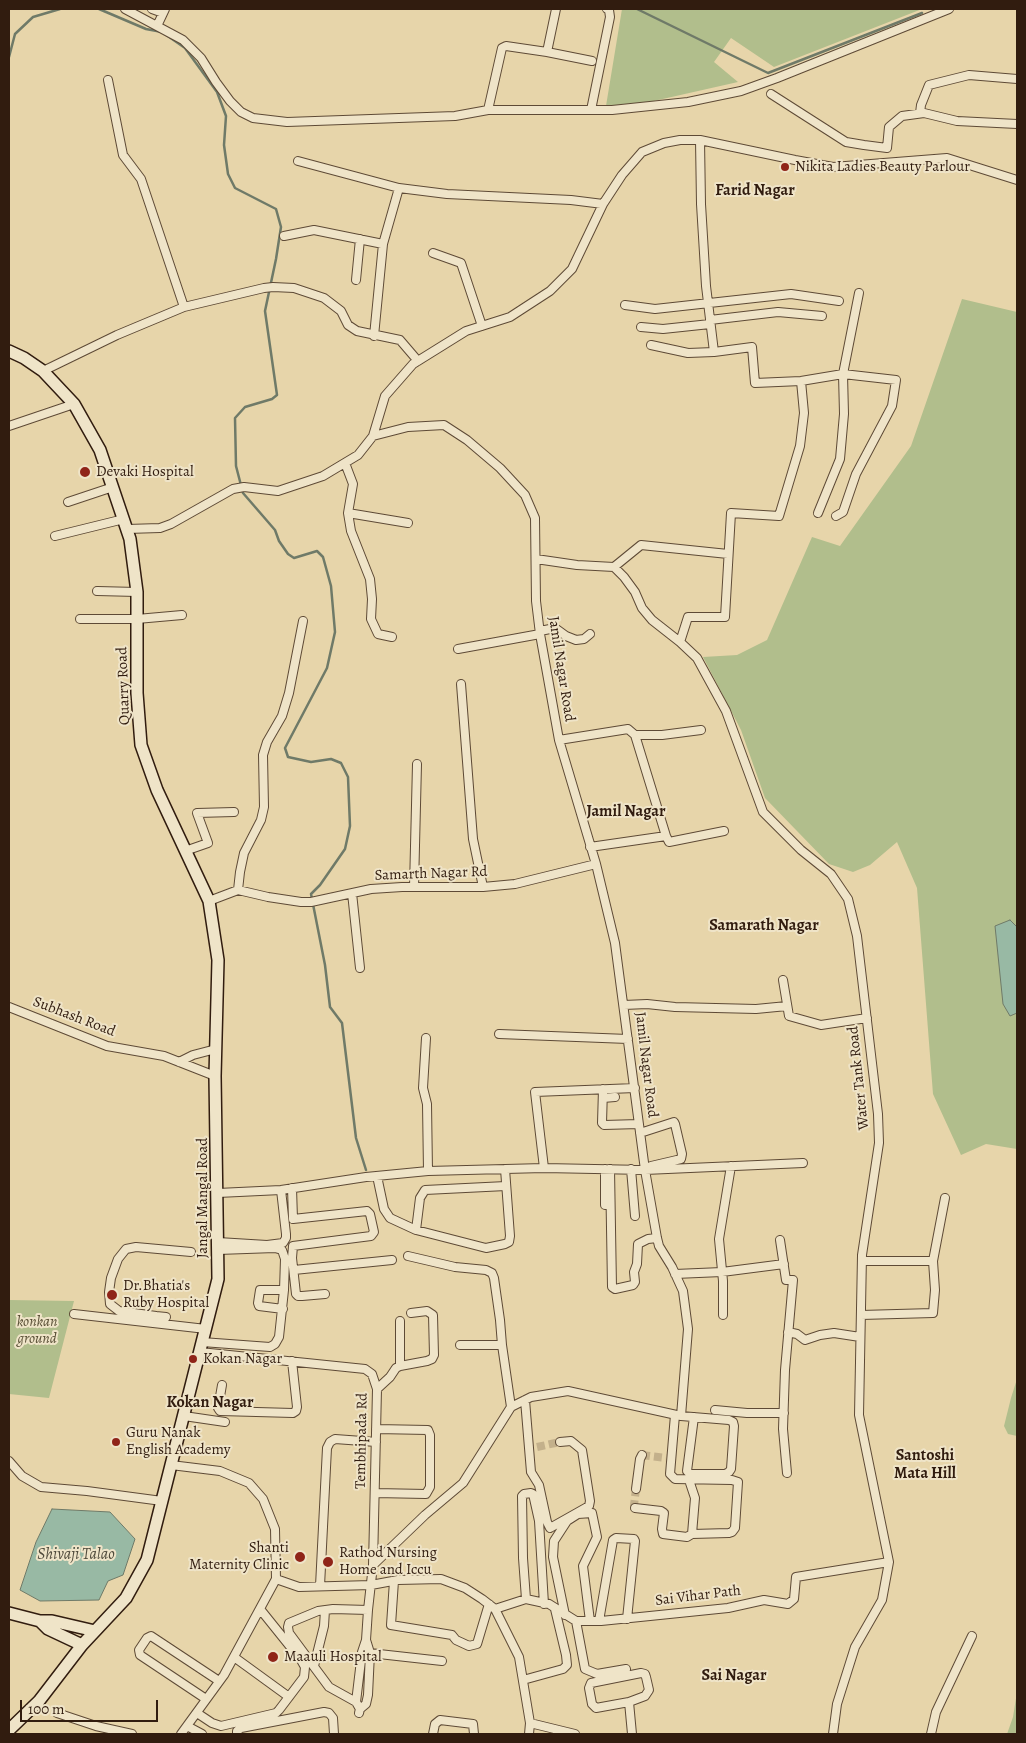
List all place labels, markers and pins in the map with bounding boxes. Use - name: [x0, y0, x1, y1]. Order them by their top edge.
- place label: Nikita Ladies Beauty Parlour: [795, 158, 970, 176]
- marker: Nikita Ladies Beauty Parlour: [779, 161, 791, 173]
- place label: Devaki Hospital: [96, 463, 194, 481]
- marker: Devaki Hospital: [78, 465, 92, 479]
- place label: Dr.Bhatia's Ruby Hospital: [123, 1277, 209, 1312]
- marker: Dr.Bhatia's Ruby Hospital: [105, 1288, 119, 1302]
- place label: Kokan Nagar: [203, 1350, 282, 1368]
- marker: Kokan Nagar: [187, 1353, 199, 1365]
- place label: Guru Nanak English Academy: [126, 1424, 230, 1459]
- marker: Guru Nanak English Academy: [110, 1436, 122, 1448]
- place label: Shanti Maternity Clinic: [189, 1539, 289, 1574]
- place label: Rathod Nursing Home and Iccu: [339, 1544, 437, 1579]
- marker: Shanti Maternity Clinic: [293, 1550, 307, 1564]
- marker: Rathod Nursing Home and Iccu: [321, 1555, 335, 1569]
- place label: Maauli Hospital: [284, 1648, 382, 1666]
- marker: Maauli Hospital: [266, 1650, 280, 1664]

